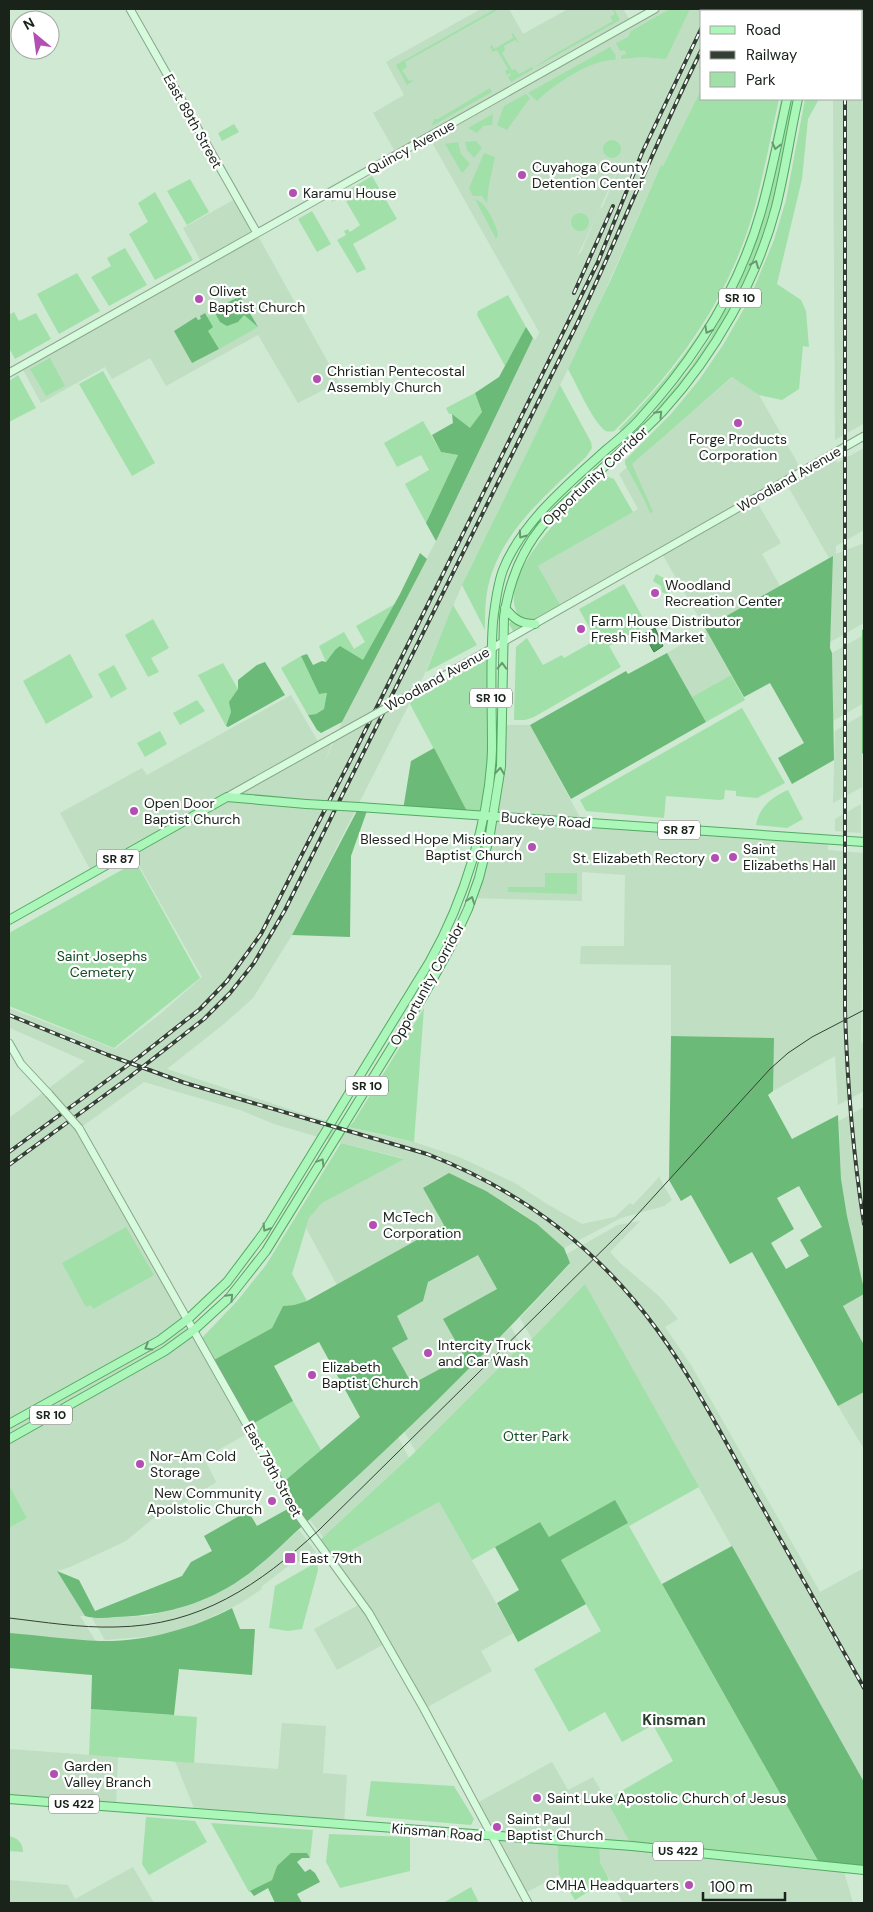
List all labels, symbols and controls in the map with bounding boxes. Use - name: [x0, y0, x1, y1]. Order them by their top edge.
- north arrow: [10, 10, 60, 60]
- legend: [700, 10, 863, 100]
- text: N: [20, 13, 38, 34]
- text: Road: [746, 20, 781, 40]
- text: Railway: [746, 45, 798, 65]
- text: Park: [746, 70, 776, 90]
- street label: East 89th Street: [160, 71, 226, 171]
- street label: Quincy Avenue: [364, 116, 458, 178]
- one-way arrow: [771, 142, 782, 151]
- place label: Cuyahoga County Detention Center: [532, 158, 648, 192]
- marker: Cuyahoga County Detention Center: [516, 169, 528, 181]
- place label: Karamu House: [303, 184, 396, 202]
- marker: Karamu House: [287, 187, 299, 199]
- one-way arrow: [749, 260, 760, 269]
- place label: Olivet Baptist Church: [209, 282, 305, 316]
- road number: SR 10: [719, 288, 761, 308]
- marker: Olivet Baptist Church: [193, 293, 205, 305]
- one-way arrow: [704, 325, 714, 334]
- place label: Christian Pentecostal Assembly Church: [327, 362, 465, 396]
- marker: Christian Pentecostal Assembly Church: [311, 373, 323, 385]
- one-way arrow: [653, 411, 662, 420]
- marker: Forge Products Corporation: [732, 417, 744, 429]
- street label: Opportunity Corridor: [538, 422, 652, 530]
- place label: Forge Products Corporation: [689, 430, 787, 464]
- street label: Woodland Avenue: [734, 442, 844, 516]
- one-way arrow: [520, 529, 528, 538]
- place label: Woodland Recreation Center: [665, 576, 783, 610]
- marker: Woodland Recreation Center: [649, 587, 661, 599]
- place label: Farm House Distributor Fresh Fish Market: [591, 612, 741, 646]
- marker: Farm House Distributor Fresh Fish Market: [575, 623, 587, 635]
- street label: Woodland Avenue: [381, 643, 493, 715]
- one-way arrow: [497, 662, 507, 670]
- road number: SR 10: [470, 688, 512, 708]
- one-way arrow: [494, 767, 505, 775]
- place label: Open Door Baptist Church: [144, 794, 240, 828]
- marker: Open Door Baptist Church: [128, 805, 140, 817]
- street label: Buckeye Road: [500, 808, 592, 832]
- road number: SR 87: [658, 820, 700, 840]
- place label: Blessed Hope Missionary Baptist Church: [360, 830, 522, 864]
- place label: Saint Elizabeths Hall: [743, 840, 836, 874]
- marker: Blessed Hope Missionary Baptist Church: [526, 841, 538, 853]
- place label: St. Elizabeth Rectory: [573, 849, 705, 867]
- road number: SR 87: [97, 850, 139, 869]
- marker: Saint Elizabeths Hall: [727, 851, 739, 863]
- marker: St. Elizabeth Rectory: [709, 852, 721, 864]
- one-way arrow: [465, 897, 475, 905]
- street label: Opportunity Corridor: [386, 919, 468, 1049]
- park label: Saint Josephs Cemetery: [57, 947, 147, 981]
- road number: SR 10: [346, 1076, 388, 1096]
- one-way arrow: [314, 1159, 324, 1168]
- place label: McTech Corporation: [383, 1208, 461, 1242]
- marker: McTech Corporation: [367, 1219, 379, 1231]
- one-way arrow: [263, 1223, 273, 1232]
- one-way arrow: [224, 1293, 233, 1302]
- place label: Intercity Truck and Car Wash: [438, 1336, 531, 1370]
- one-way arrow: [145, 1341, 154, 1351]
- marker: Intercity Truck and Car Wash: [422, 1347, 434, 1359]
- place label: Elizabeth Baptist Church: [322, 1358, 418, 1392]
- marker: Elizabeth Baptist Church: [306, 1369, 318, 1381]
- road number: SR 10: [30, 1406, 72, 1424]
- street label: East 79th Street: [240, 1420, 306, 1520]
- park label: Otter Park: [503, 1427, 569, 1445]
- place label: Nor-Am Cold Storage: [150, 1447, 236, 1481]
- marker: Nor-Am Cold Storage: [134, 1458, 146, 1470]
- place label: New Community Apolstolic Church: [147, 1484, 262, 1518]
- marker: New Community Apolstolic Church: [266, 1495, 278, 1507]
- place label: East 79th: [301, 1549, 362, 1567]
- marker: East 79th: [283, 1551, 297, 1565]
- district label: Kinsman: [642, 1710, 706, 1730]
- place label: Garden Valley Branch: [64, 1757, 151, 1791]
- marker: Garden Valley Branch: [48, 1768, 60, 1780]
- place label: Saint Luke Apostolic Church of Jesus: [547, 1789, 787, 1807]
- marker: Saint Luke Apostolic Church of Jesus: [531, 1792, 543, 1804]
- road number: US 422: [49, 1795, 99, 1814]
- place label: Saint Paul Baptist Church: [507, 1810, 603, 1844]
- street label: Kinsman Road: [391, 1819, 483, 1845]
- marker: Saint Paul Baptist Church: [491, 1821, 503, 1833]
- road number: US 422: [653, 1842, 703, 1860]
- scale bar: [703, 1870, 786, 1902]
- place label: CMHA Headquarters: [546, 1876, 679, 1894]
- text: 100 m: [710, 1877, 753, 1897]
- marker: CMHA Headquarters: [683, 1879, 695, 1891]

